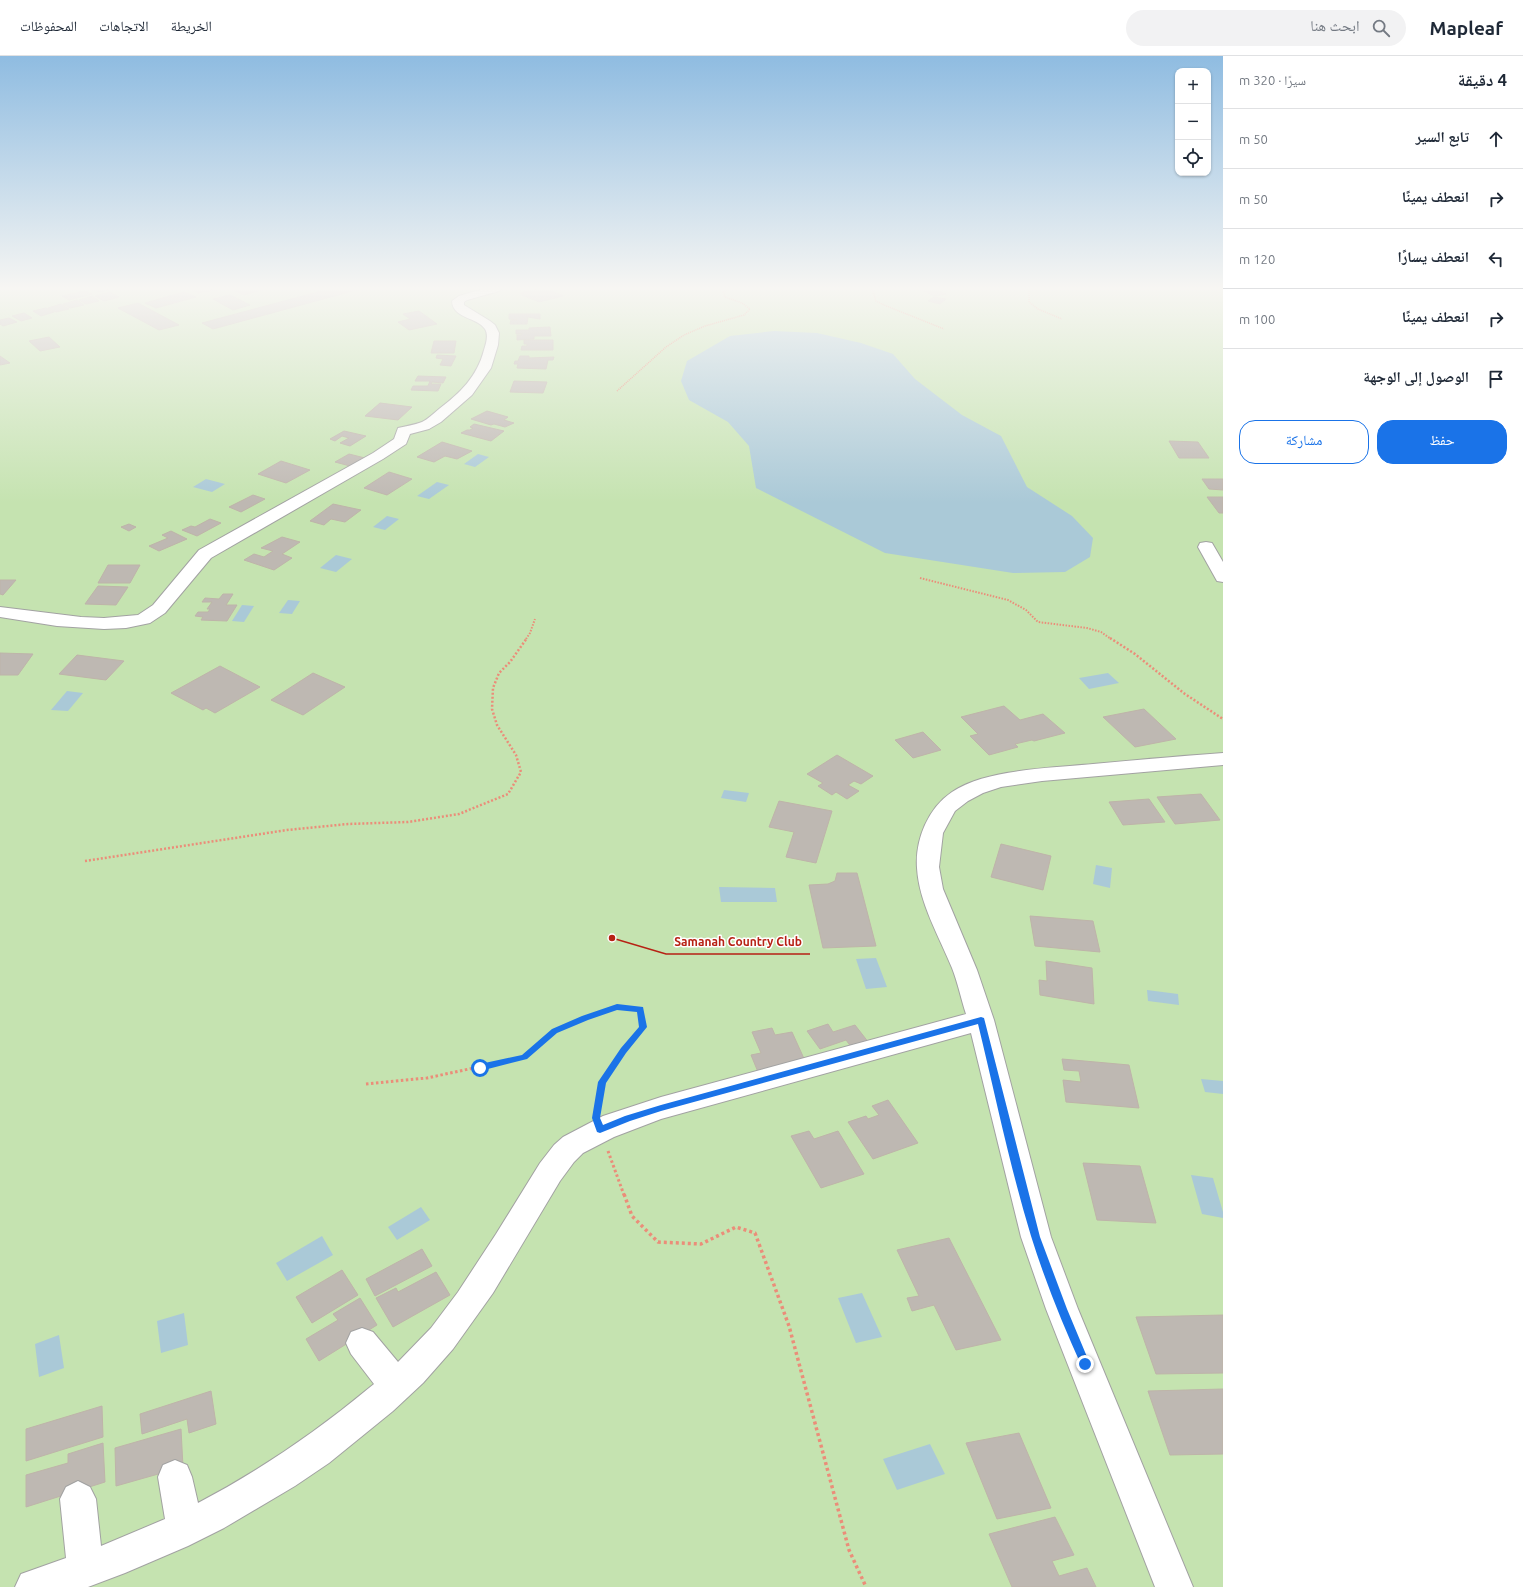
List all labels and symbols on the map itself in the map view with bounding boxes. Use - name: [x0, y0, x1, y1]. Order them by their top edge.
- callout: Samanah Country Club: [666, 930, 810, 954]
- text: Samanah Country Club: [674, 935, 802, 948]
- route start: [471, 1059, 489, 1077]
- route end: [1076, 1355, 1094, 1373]

